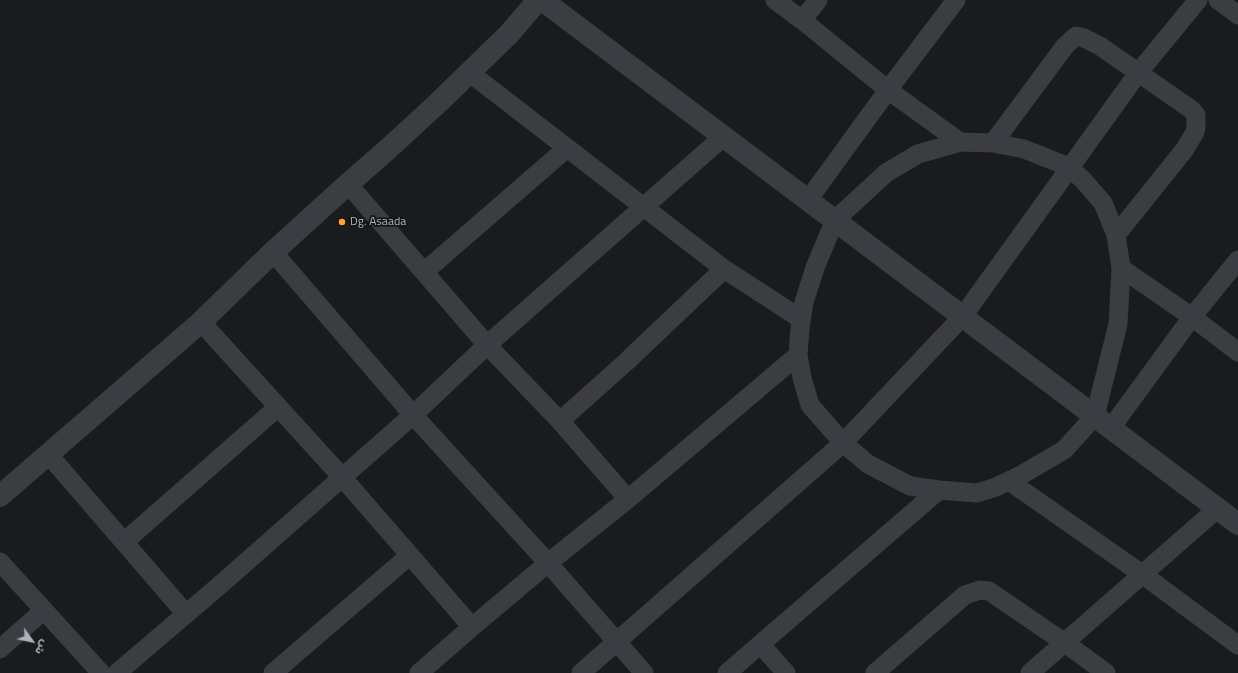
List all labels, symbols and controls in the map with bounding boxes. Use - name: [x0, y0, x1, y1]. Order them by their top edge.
- place label: Dg. Asaada: [350, 215, 406, 229]
- marker: Dg. Asaada: [337, 217, 347, 227]
- north arrow: [12, 621, 52, 661]
- text: ش: [31, 637, 53, 658]

